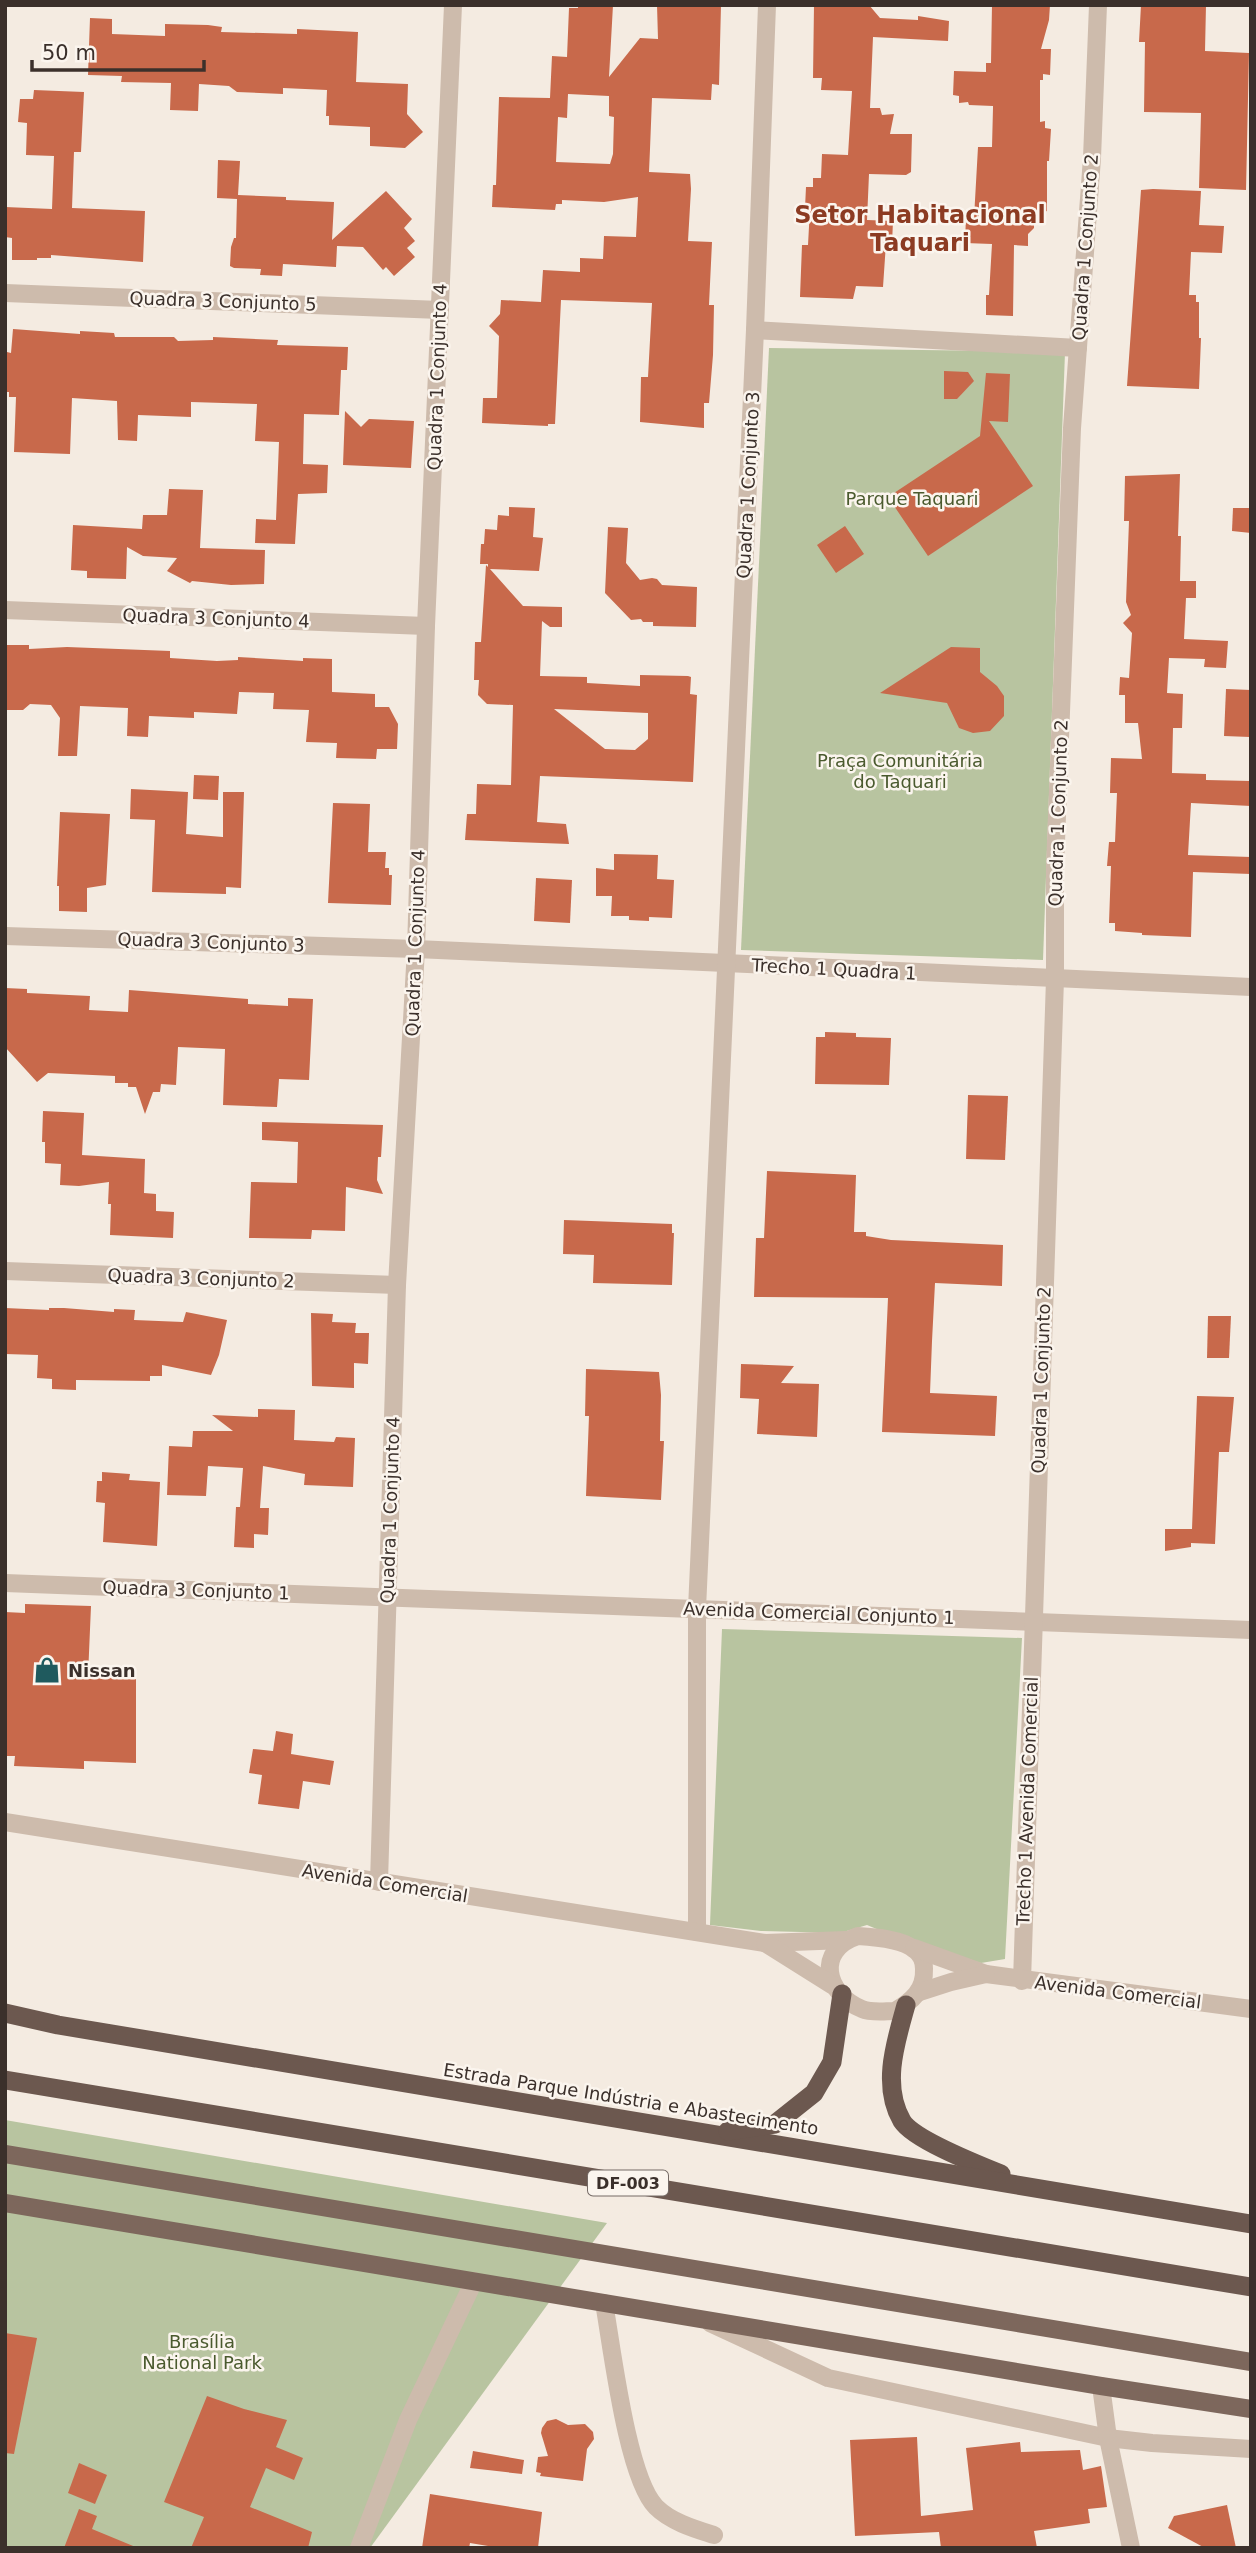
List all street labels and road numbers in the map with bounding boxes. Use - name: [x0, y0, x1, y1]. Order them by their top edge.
- street label: Quadra 1 Conjunto 2: [1068, 153, 1102, 341]
- street label: Quadra 1 Conjunto 4: [423, 283, 451, 471]
- street label: Quadra 3 Conjunto 5: [129, 287, 317, 315]
- street label: Quadra 1 Conjunto 3: [733, 391, 763, 579]
- street label: Quadra 3 Conjunto 4: [122, 604, 310, 632]
- street label: Quadra 1 Conjunto 2: [1044, 719, 1072, 907]
- street label: Quadra 1 Conjunto 4: [401, 849, 429, 1037]
- street label: Quadra 3 Conjunto 3: [117, 928, 305, 956]
- street label: Trecho 1 Quadra 1: [750, 954, 917, 984]
- street label: Quadra 3 Conjunto 2: [107, 1264, 295, 1292]
- street label: Quadra 1 Conjunto 2: [1027, 1286, 1055, 1474]
- street label: Quadra 1 Conjunto 4: [376, 1416, 404, 1604]
- street label: Quadra 3 Conjunto 1: [102, 1576, 290, 1604]
- street label: Avenida Comercial Conjunto 1: [683, 1598, 955, 1628]
- street label: Trecho 1 Avenida Comercial: [1012, 1676, 1042, 1927]
- street label: Avenida Comercial: [301, 1860, 469, 1906]
- street label: Avenida Comercial: [1033, 1971, 1203, 2013]
- street label: Estrada Parque Indústria e Abastecimento: [442, 2059, 820, 2139]
- road number: DF-003: [588, 2170, 668, 2196]

